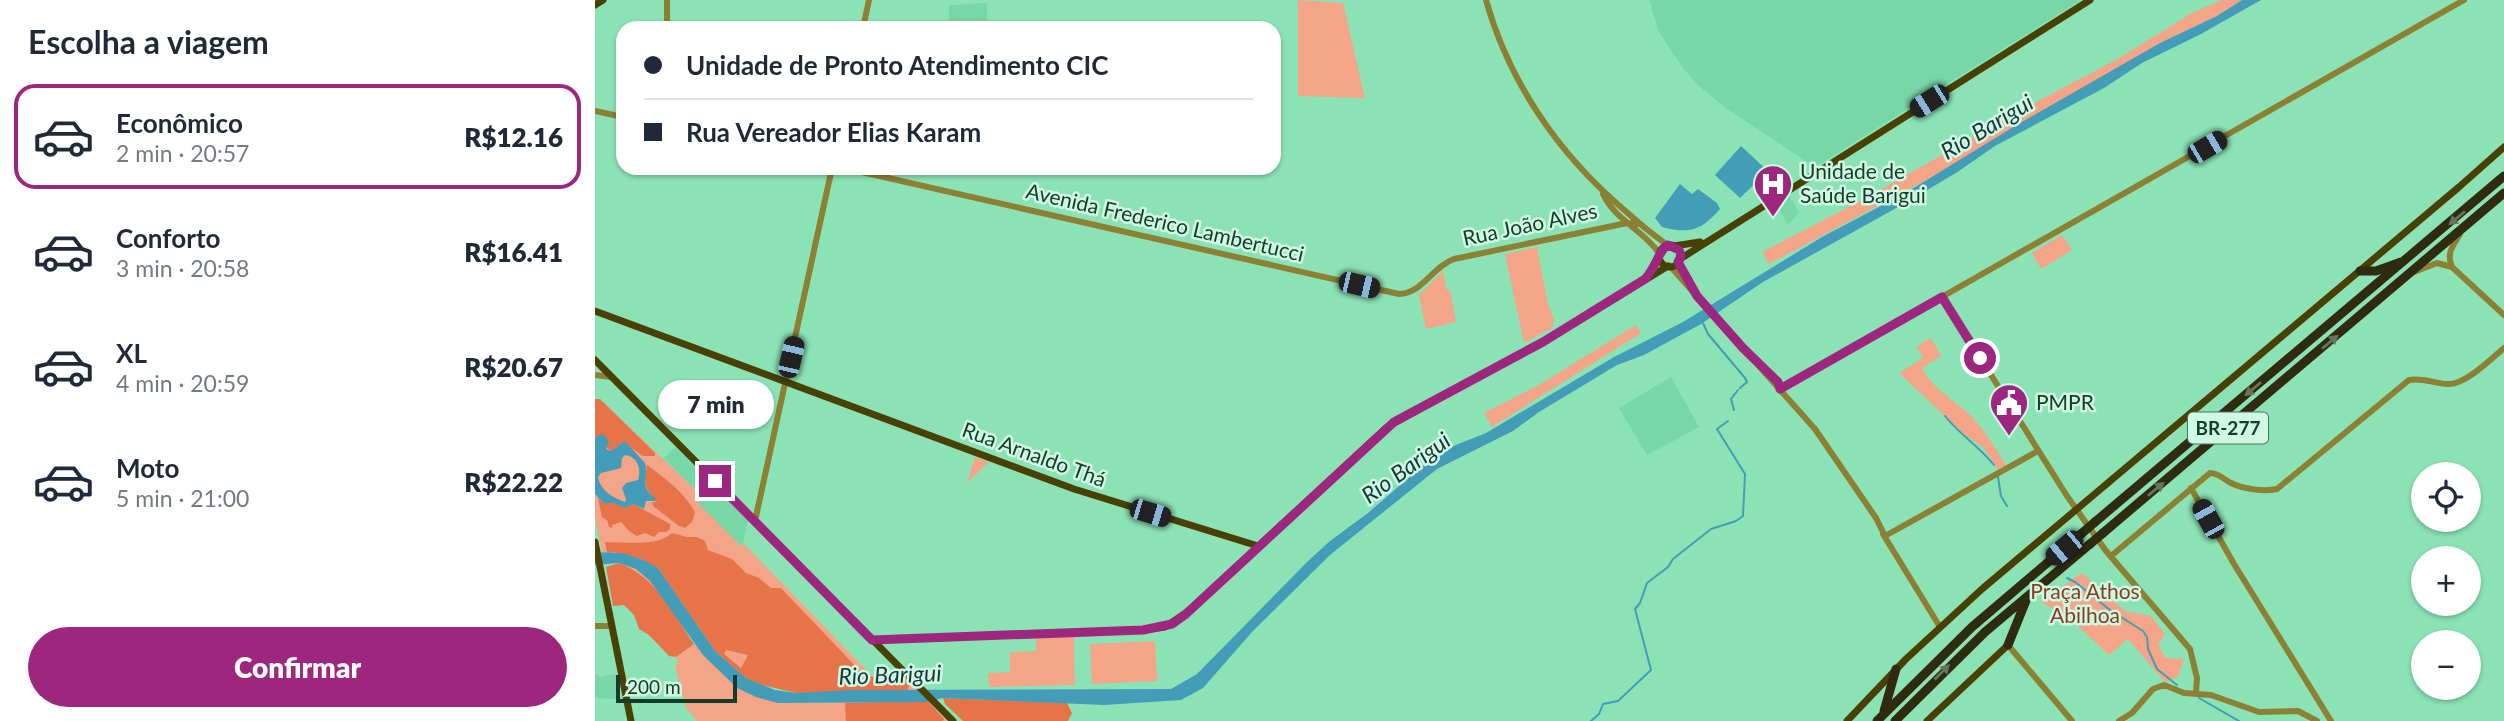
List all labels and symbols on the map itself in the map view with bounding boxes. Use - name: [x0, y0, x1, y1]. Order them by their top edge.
- car: [1906, 81, 1953, 121]
- water label: Rio Barigui: [1935, 88, 2038, 165]
- car: [2184, 127, 2231, 167]
- place label: Unidade de Saúde Barigui: [1800, 158, 1926, 207]
- hospital icon: Unidade de Saúde Barigui: [1752, 163, 1794, 218]
- street label: Avenida Frederico Lambertucci: [1024, 177, 1307, 266]
- street label: Rua João Alves: [1460, 197, 1599, 250]
- one-way arrow: [2448, 210, 2465, 225]
- car: [1337, 270, 1382, 300]
- car: [777, 334, 806, 380]
- one-way arrow: [2321, 335, 2338, 350]
- route start: [1964, 342, 1996, 374]
- callout: 7 min: [657, 379, 773, 428]
- one-way arrow: [2245, 381, 2262, 396]
- public building icon: PMPR: [1988, 382, 2030, 437]
- place label: PMPR: [2036, 389, 2095, 414]
- road number: BR-277: [2188, 412, 2268, 444]
- street label: Rua Arnaldo Thá: [959, 416, 1110, 491]
- water label: Rio Barigui: [1355, 426, 1455, 509]
- route end: [699, 465, 731, 497]
- one-way arrow: [2147, 482, 2164, 497]
- car: [2189, 496, 2228, 542]
- car: [1127, 497, 1174, 529]
- car: [2042, 526, 2087, 570]
- park label: Praça Athos Abilhoa: [2030, 578, 2140, 627]
- water label: Rio Barigui: [838, 658, 942, 690]
- one-way arrow: [1934, 664, 1951, 681]
- scale bar: [616, 672, 737, 704]

